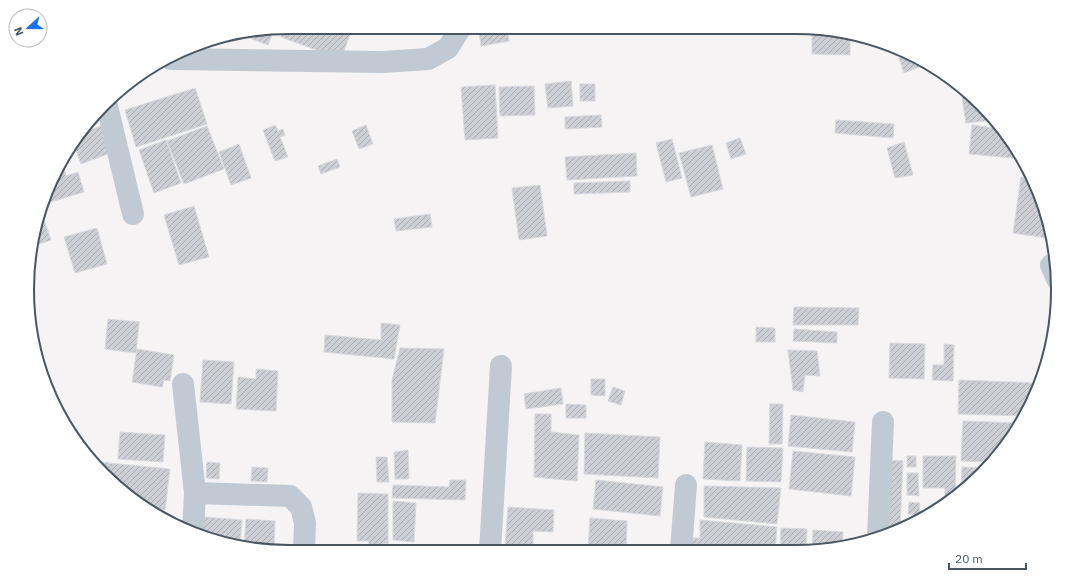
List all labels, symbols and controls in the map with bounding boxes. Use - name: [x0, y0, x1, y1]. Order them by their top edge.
- north arrow: [8, 8, 48, 48]
- text: N: [11, 25, 27, 38]
- scale bar: [949, 545, 1026, 571]
- text: 20 m: [955, 551, 983, 566]

